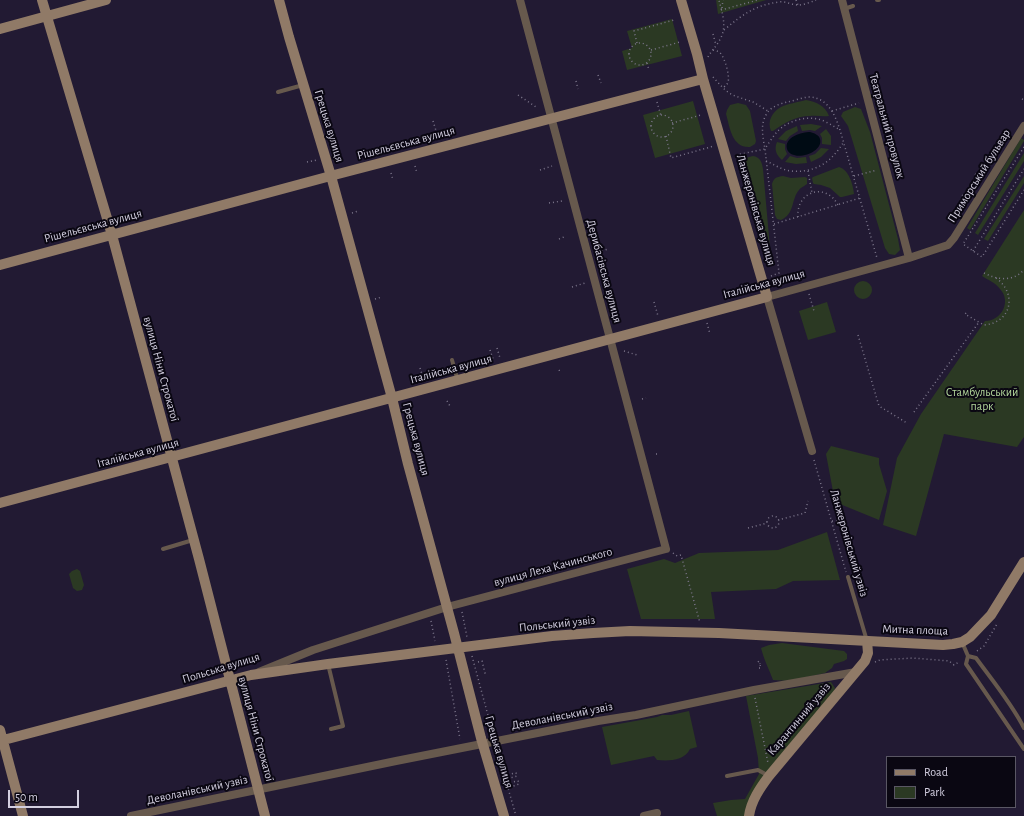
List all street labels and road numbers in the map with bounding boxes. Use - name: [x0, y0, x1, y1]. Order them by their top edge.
- street label: Театральний провулок: [866, 72, 908, 180]
- street label: Грецька вулиця: [311, 88, 347, 164]
- street label: Рішельєвська вулиця: [355, 123, 457, 163]
- street label: Приморський бульвар: [944, 127, 1014, 225]
- street label: Ланжеронівська вулиця: [733, 153, 779, 267]
- street label: Рішельєвська вулиця: [42, 206, 144, 246]
- street label: Дерибасівська вулиця: [583, 218, 625, 324]
- street label: Італійська вулиця: [721, 266, 807, 302]
- street label: вулиця Ніни Строкатої: [140, 315, 182, 423]
- street label: Італійська вулиця: [408, 351, 494, 387]
- street label: Грецька вулиця: [399, 401, 433, 477]
- street label: Італійська вулиця: [95, 435, 181, 471]
- street label: Ланжеронівський узвіз: [827, 488, 871, 598]
- street label: вулиця Леха Качинського: [492, 544, 614, 590]
- street label: Польський узвіз: [518, 613, 596, 635]
- street label: Митна площа: [882, 622, 948, 638]
- street label: Польська вулиця: [180, 649, 262, 687]
- street label: вулиця Ніни Строкатої: [235, 675, 277, 783]
- street label: Карантинний узвіз: [764, 680, 834, 758]
- street label: Деволанівський узвіз: [510, 699, 614, 733]
- street label: Грецька вулиця: [482, 714, 516, 790]
- street label: Деволанівський узвіз: [145, 772, 249, 808]

